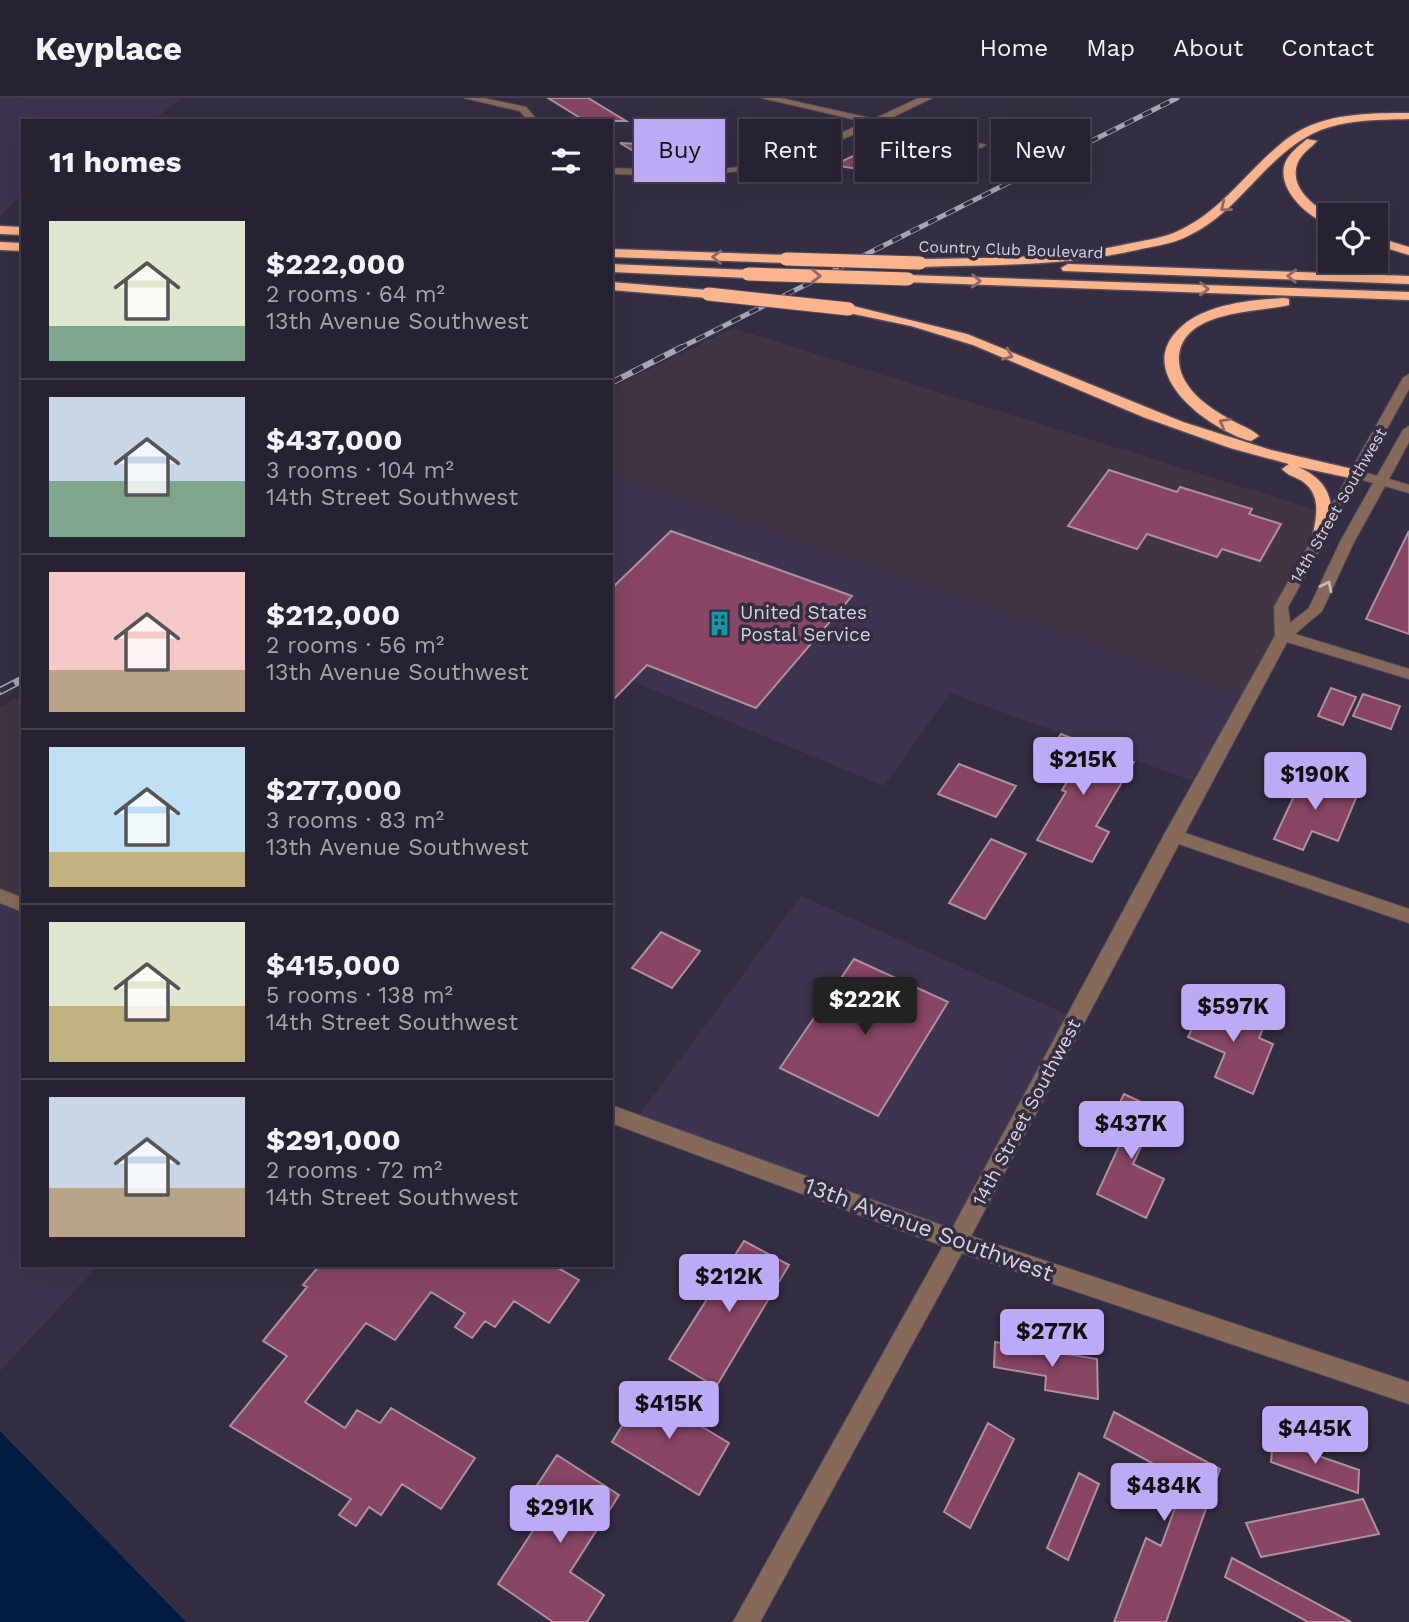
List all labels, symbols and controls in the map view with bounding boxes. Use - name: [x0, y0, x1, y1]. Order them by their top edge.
- text: Keyplace: [35, 29, 182, 68]
- text: Home: [980, 34, 1048, 62]
- text: Map: [1086, 34, 1135, 62]
- text: About: [1173, 34, 1243, 62]
- text: Contact: [1281, 34, 1374, 62]
- chip: Buy: [634, 119, 725, 182]
- chip: Rent: [739, 119, 841, 182]
- chip: Filters: [855, 119, 977, 182]
- chip: New: [991, 119, 1090, 182]
- icon: filters: [547, 142, 585, 180]
- text: 11 homes: [49, 144, 182, 179]
- one-way arrow: [1221, 198, 1233, 211]
- map controls: [1318, 203, 1388, 273]
- button: locate: [1318, 203, 1388, 273]
- street label: Country Club Boulevard: [918, 237, 1104, 262]
- text: $222,000: [266, 246, 405, 281]
- icon: home: [105, 249, 189, 333]
- one-way arrow: [712, 249, 723, 264]
- one-way arrow: [811, 268, 822, 284]
- one-way arrow: [1286, 269, 1297, 284]
- one-way arrow: [971, 273, 982, 289]
- text: 2 rooms · 64 m²: [266, 281, 445, 308]
- one-way arrow: [1198, 281, 1209, 296]
- text: 13th Avenue Southwest: [266, 308, 529, 335]
- one-way arrow: [1001, 347, 1013, 361]
- one-way arrow: [1218, 418, 1231, 431]
- text: $437,000: [266, 422, 403, 457]
- street label: 14th Street Southwest: [1286, 424, 1391, 586]
- icon: home: [105, 425, 189, 509]
- text: 3 rooms · 104 m²: [266, 457, 454, 484]
- text: 14th Street Southwest: [266, 484, 518, 511]
- one-way arrow: [1318, 581, 1332, 593]
- text: $212,000: [266, 597, 400, 632]
- icon: home: [105, 600, 189, 684]
- place label: United States Postal Service: [740, 601, 871, 646]
- building icon: United States Postal Service: [706, 609, 734, 637]
- text: 2 rooms · 56 m²: [266, 632, 444, 659]
- text: 13th Avenue Southwest: [266, 659, 529, 686]
- pin: $215K: [1034, 738, 1132, 797]
- text: $215K: [1049, 746, 1117, 773]
- pin: $190K: [1266, 752, 1364, 812]
- text: $190K: [1280, 761, 1350, 788]
- text: $277,000: [266, 772, 402, 807]
- icon: home: [105, 775, 189, 859]
- text: 3 rooms · 83 m²: [266, 807, 444, 834]
- text: 13th Avenue Southwest: [266, 834, 529, 861]
- text: $415,000: [266, 947, 401, 982]
- icon: home: [105, 950, 189, 1034]
- pin: $222K: [816, 978, 914, 1037]
- text: 5 rooms · 138 m²: [266, 982, 453, 1009]
- pin: $597K: [1184, 984, 1282, 1044]
- text: $222K: [829, 986, 901, 1013]
- text: $597K: [1197, 993, 1269, 1020]
- text: 14th Street Southwest: [266, 1009, 518, 1036]
- street label: 14th Street Southwest: [967, 1015, 1086, 1210]
- pin: $437K: [1082, 1102, 1180, 1161]
- text: $437K: [1095, 1110, 1167, 1137]
- text: $291,000: [266, 1122, 401, 1157]
- icon: home: [105, 1125, 189, 1209]
- text: 2 rooms · 72 m²: [266, 1157, 442, 1184]
- street label: 13th Avenue Southwest: [801, 1172, 1057, 1287]
- text: 14th Street Southwest: [266, 1184, 518, 1211]
- pin: $212K: [680, 1254, 778, 1314]
- text: $212K: [695, 1263, 763, 1290]
- pin: $277K: [1003, 1310, 1101, 1369]
- text: $277K: [1016, 1318, 1088, 1345]
- pin: $415K: [620, 1382, 718, 1441]
- text: $415K: [635, 1390, 703, 1417]
- pin: $445K: [1266, 1406, 1364, 1466]
- text: $445K: [1278, 1415, 1352, 1442]
- pin: $484K: [1115, 1464, 1213, 1523]
- text: $484K: [1127, 1472, 1201, 1499]
- pin: $291K: [511, 1486, 609, 1545]
- text: $291K: [526, 1494, 594, 1521]

